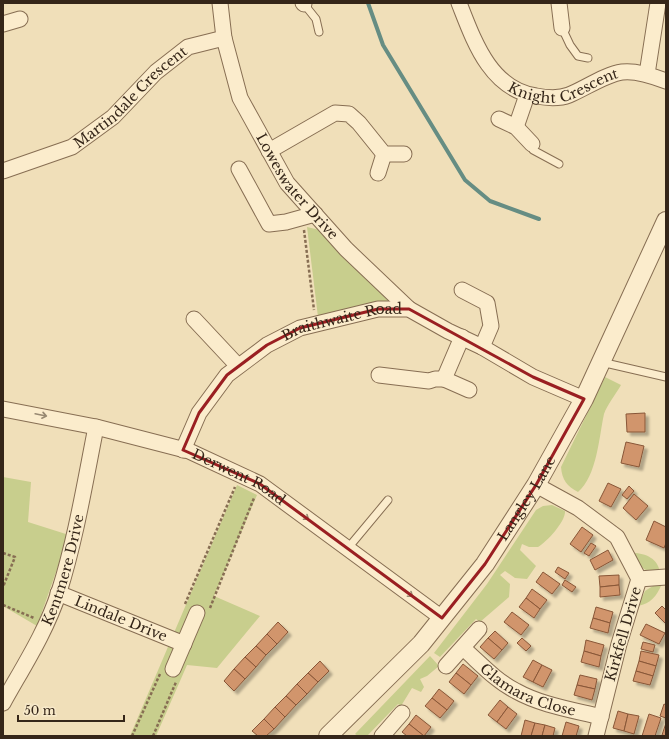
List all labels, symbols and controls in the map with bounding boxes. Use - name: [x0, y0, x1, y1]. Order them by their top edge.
- street label: Martindale Crescent: [70, 42, 191, 152]
- street label: Knight Crescent: [505, 64, 621, 107]
- street label: Loweswater Drive: [252, 130, 342, 243]
- street label: Braithwaite Road: [279, 300, 402, 345]
- one-way arrow: [35, 412, 48, 420]
- street label: Derwent Road: [189, 445, 290, 509]
- street label: Langley Lane: [493, 453, 559, 544]
- one-way arrow: [298, 512, 309, 520]
- street label: Kentmere Drive: [38, 513, 88, 628]
- street label: Kirkfell Drive: [601, 585, 645, 683]
- one-way arrow: [403, 589, 414, 597]
- street label: Lindale Drive: [72, 592, 170, 645]
- street label: Glamara Close: [476, 659, 578, 720]
- scale bar: [18, 697, 124, 723]
- text: 50 m: [24, 703, 56, 718]

